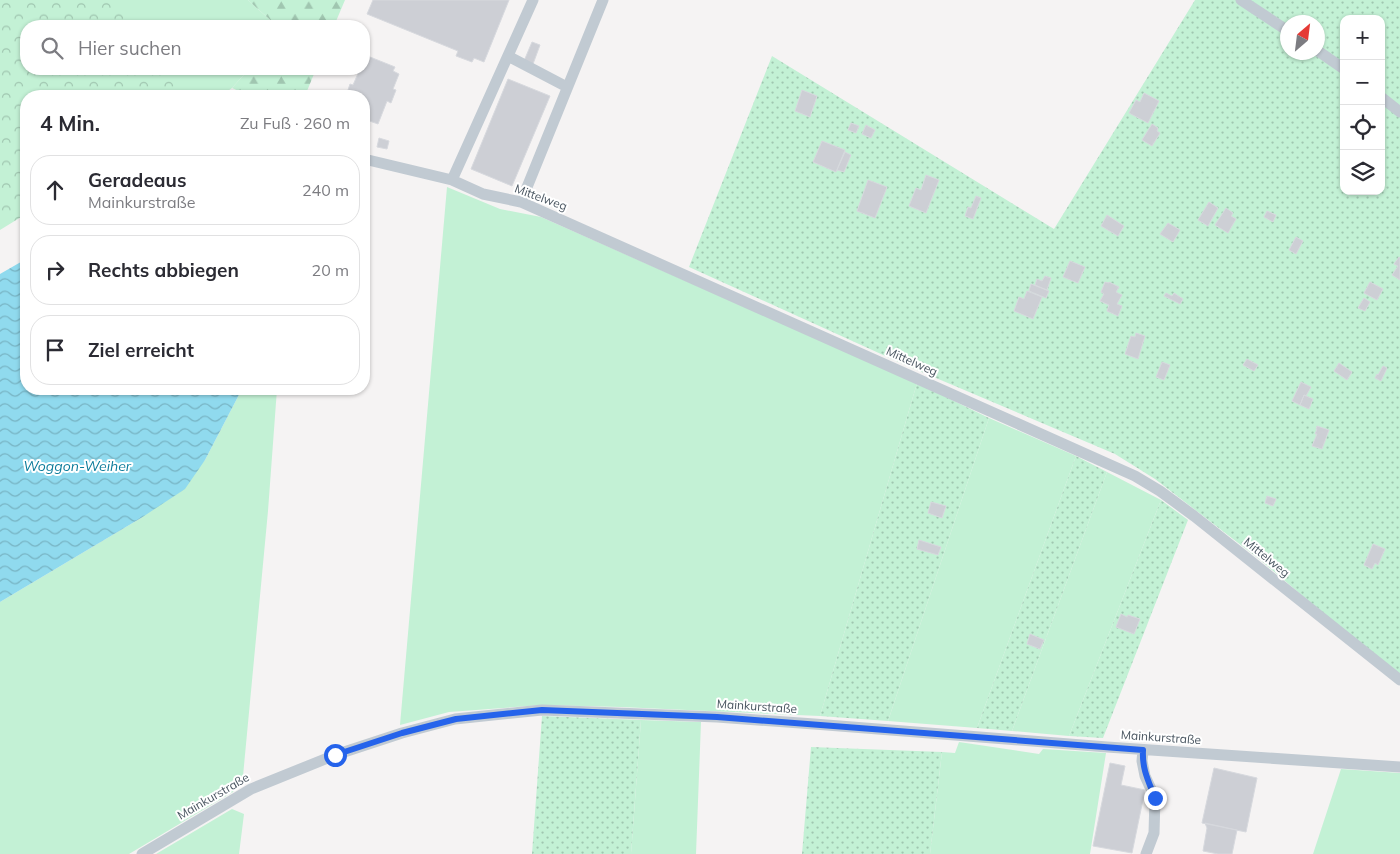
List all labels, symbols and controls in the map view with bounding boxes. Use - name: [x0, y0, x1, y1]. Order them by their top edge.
- north arrow: [1280, 15, 1325, 60]
- map controls: [1340, 15, 1385, 195]
- button: +: [1340, 15, 1385, 60]
- search box: [20, 20, 370, 75]
- icon: search: [38, 34, 66, 62]
- text: Hier suchen: [78, 36, 182, 60]
- button: −: [1340, 60, 1385, 105]
- button: locate: [1340, 105, 1385, 150]
- text: 4 Min.: [40, 110, 100, 136]
- text: Zu Fuß · 260 m: [240, 113, 350, 133]
- button: layers: [1340, 150, 1385, 195]
- text: Geradeaus: [88, 168, 186, 192]
- icon: ahead: [41, 176, 69, 204]
- text: 240 m: [302, 180, 349, 200]
- street label: Mittelweg: [513, 181, 569, 213]
- text: Mainkurstraße: [88, 192, 195, 212]
- icon: right: [41, 256, 69, 284]
- text: Rechts abbiegen: [88, 258, 239, 282]
- text: 20 m: [312, 260, 349, 280]
- icon: arrive: [41, 336, 69, 364]
- text: Ziel erreicht: [88, 338, 194, 362]
- street label: Mittelweg: [884, 343, 940, 379]
- water label: Woggon-Weiher: [23, 457, 132, 475]
- street label: Mittelweg: [1241, 534, 1293, 580]
- street label: Mainkurstraße: [716, 696, 798, 716]
- street label: Mainkurstraße: [1120, 727, 1202, 747]
- route start: [324, 744, 347, 767]
- street label: Mainkurstraße: [174, 769, 252, 823]
- route end: [1144, 787, 1167, 810]

